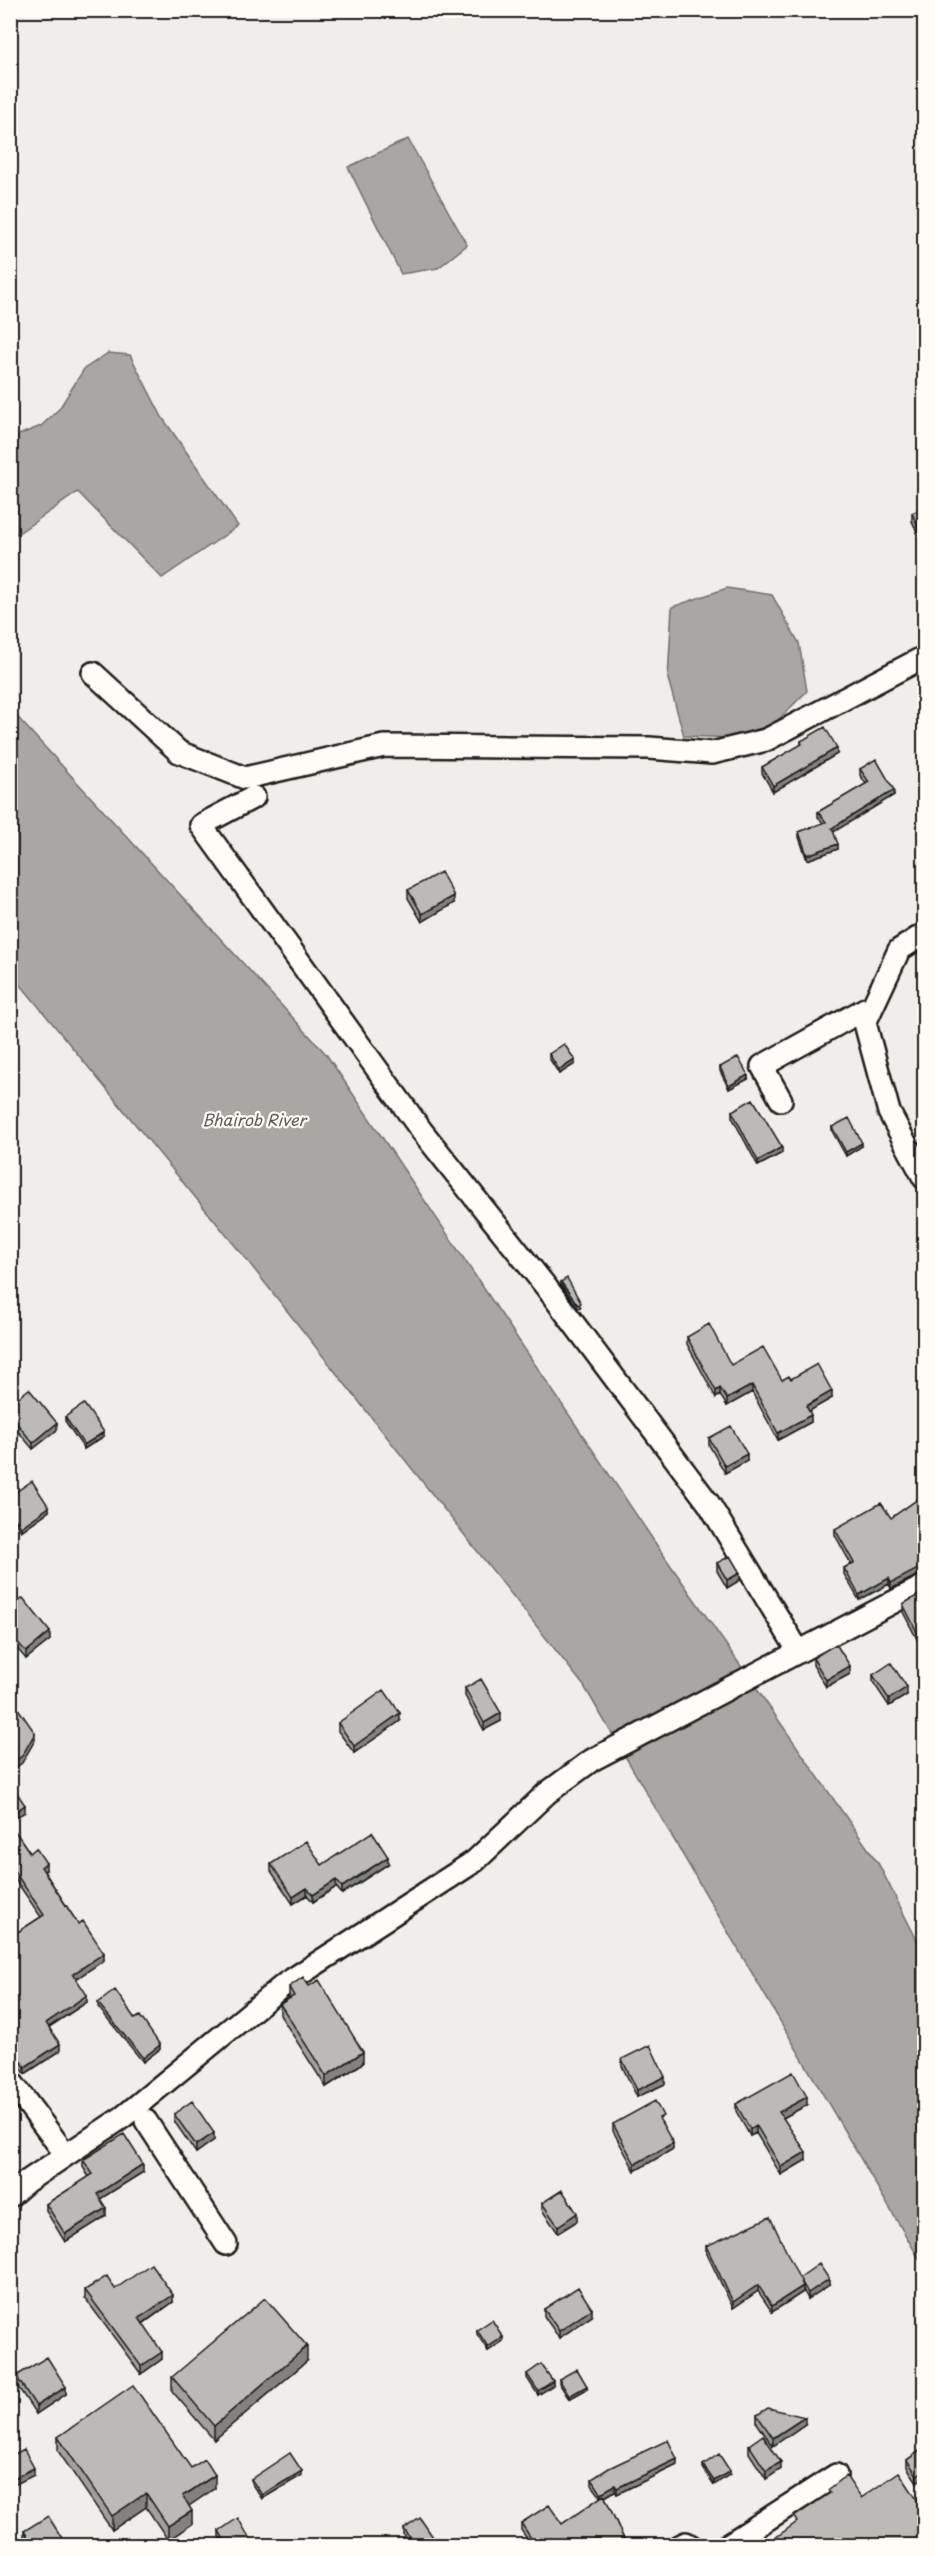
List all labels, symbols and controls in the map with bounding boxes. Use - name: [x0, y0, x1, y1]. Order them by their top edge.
- water label: Bhairob River: [202, 1107, 308, 1131]

